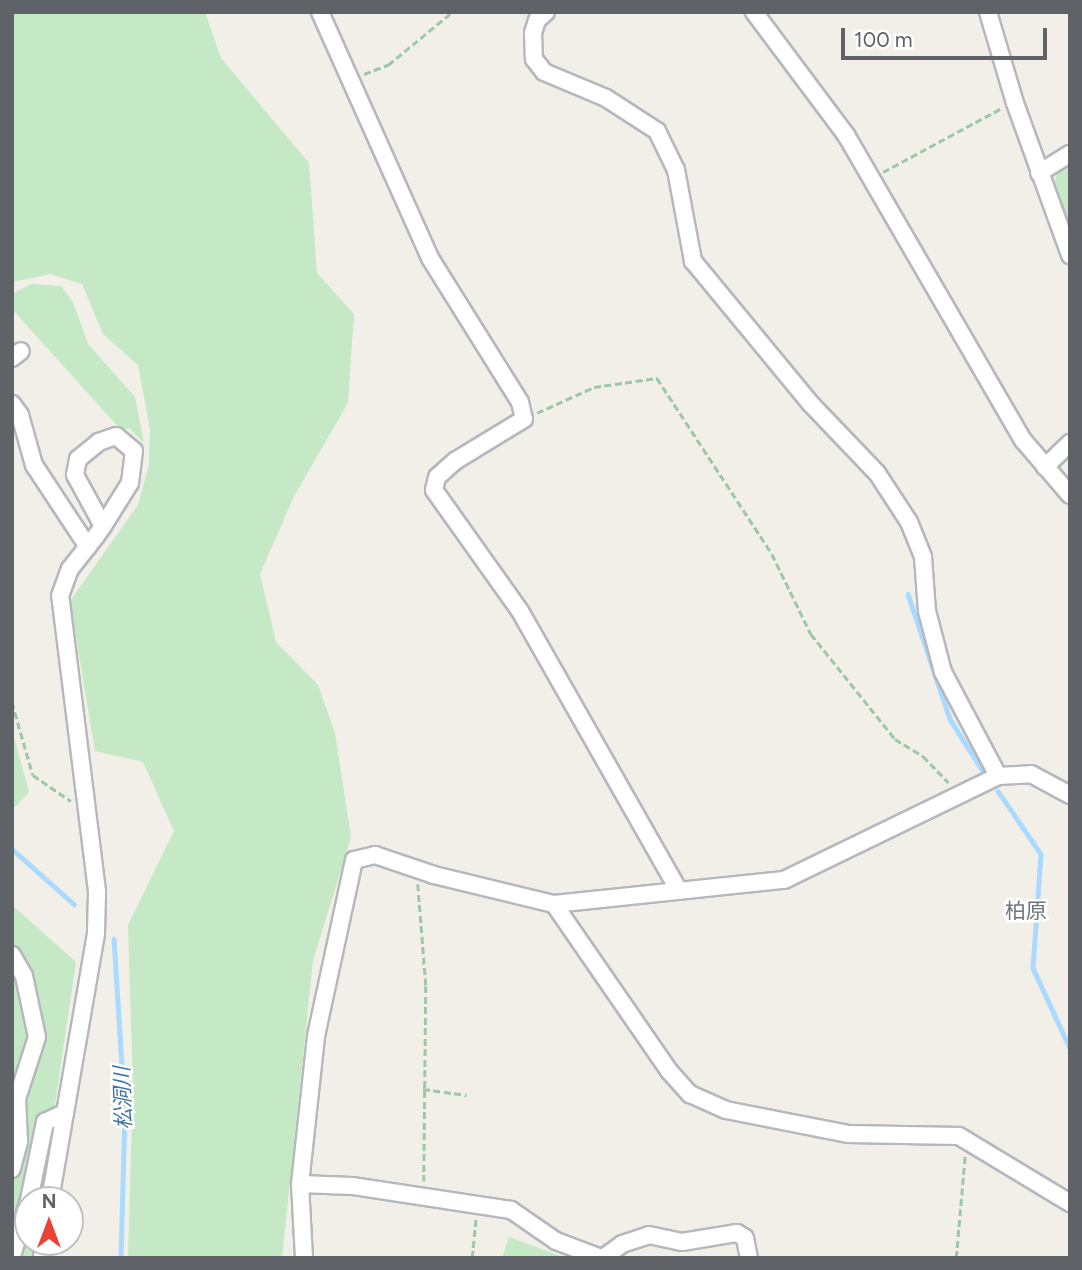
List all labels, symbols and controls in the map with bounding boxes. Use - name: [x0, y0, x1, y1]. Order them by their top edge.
- scale bar: [844, 14, 1050, 58]
- text: 100 m: [854, 27, 913, 52]
- district label: 柏原: [1005, 898, 1047, 924]
- water label: 松洞川: [109, 1066, 137, 1130]
- north arrow: [14, 1186, 84, 1256]
- text: N: [42, 1190, 56, 1213]

